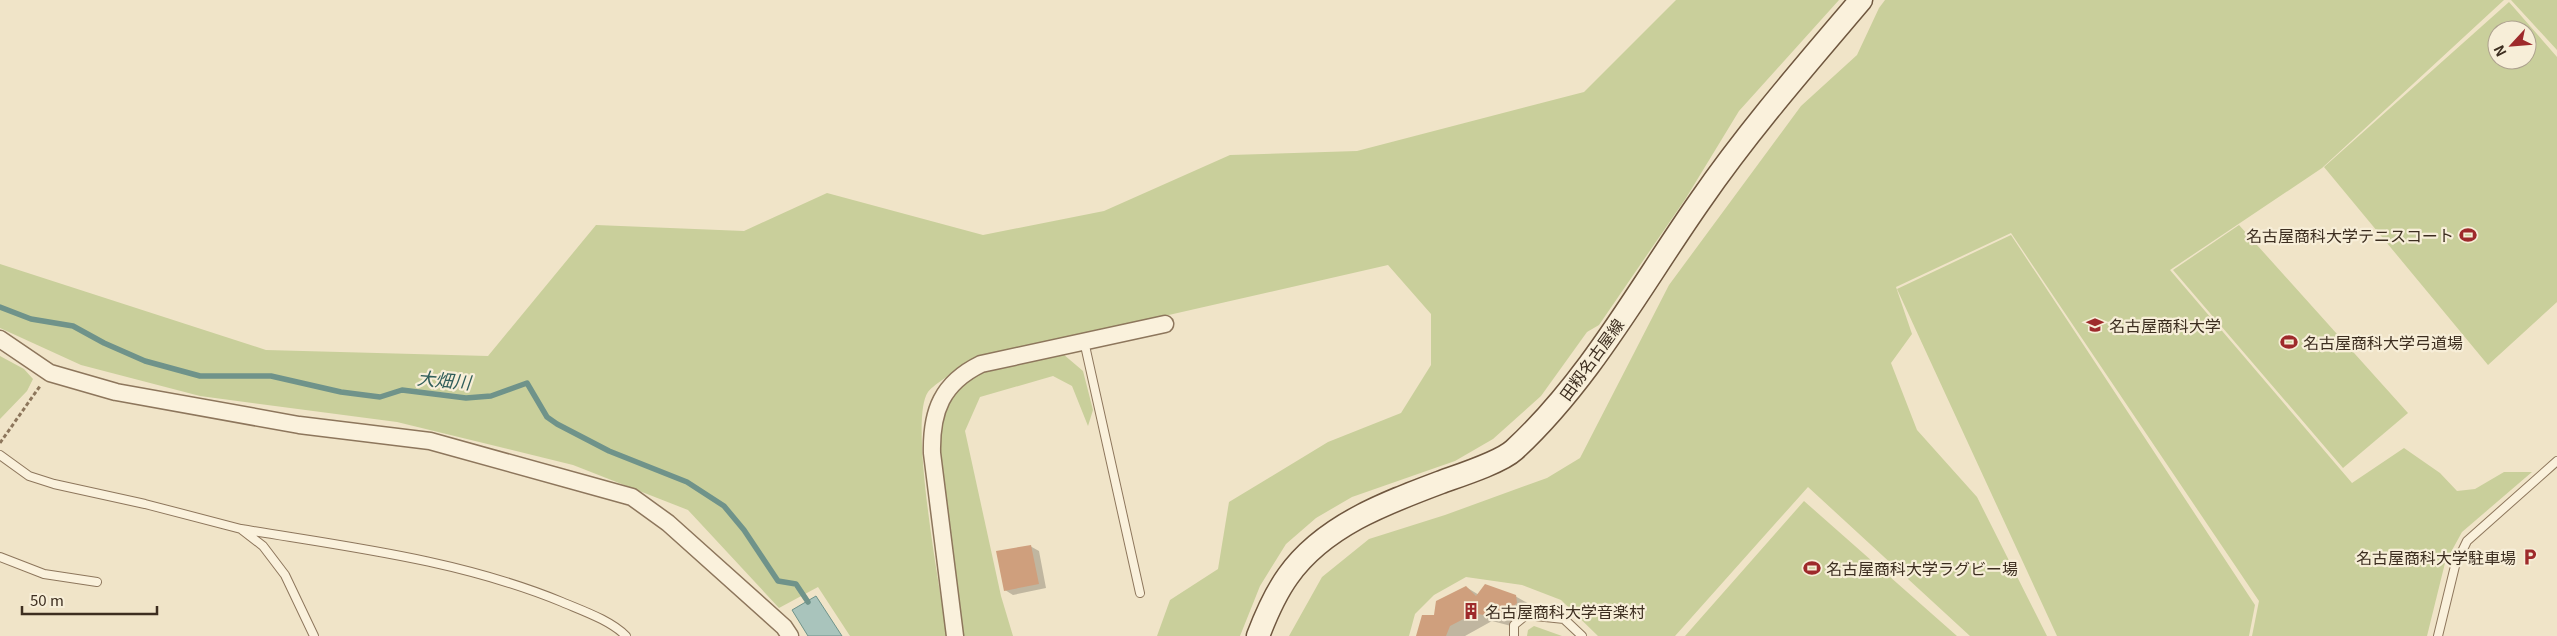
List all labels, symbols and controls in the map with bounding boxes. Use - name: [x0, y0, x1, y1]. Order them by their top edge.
- north arrow: [2487, 20, 2537, 70]
- text: N: [2488, 42, 2511, 60]
- place label: 名古屋商科大学テニスコート: [2246, 223, 2454, 247]
- sports icon: 名古屋商科大学テニスコート: [2458, 225, 2478, 245]
- street label: 田籾名古屋線: [1553, 313, 1629, 405]
- place label: 名古屋商科大学: [2109, 313, 2221, 337]
- school or university icon: 名古屋商科大学: [2085, 315, 2105, 335]
- place label: 名古屋商科大学弓道場: [2303, 330, 2463, 354]
- sports icon: 名古屋商科大学弓道場: [2279, 332, 2299, 352]
- water label: 大畑川: [416, 364, 474, 394]
- place label: 名古屋商科大学駐車場: [2356, 545, 2516, 569]
- parking icon: 名古屋商科大学駐車場: [2520, 547, 2540, 567]
- place label: 名古屋商科大学ラグビー場: [1826, 556, 2018, 580]
- sports icon: 名古屋商科大学ラグビー場: [1802, 558, 1822, 578]
- scale bar: [22, 584, 158, 616]
- text: 50 m: [30, 589, 64, 610]
- place label: 名古屋商科大学音楽村: [1485, 599, 1645, 623]
- building icon: 名古屋商科大学音楽村: [1461, 601, 1481, 621]

